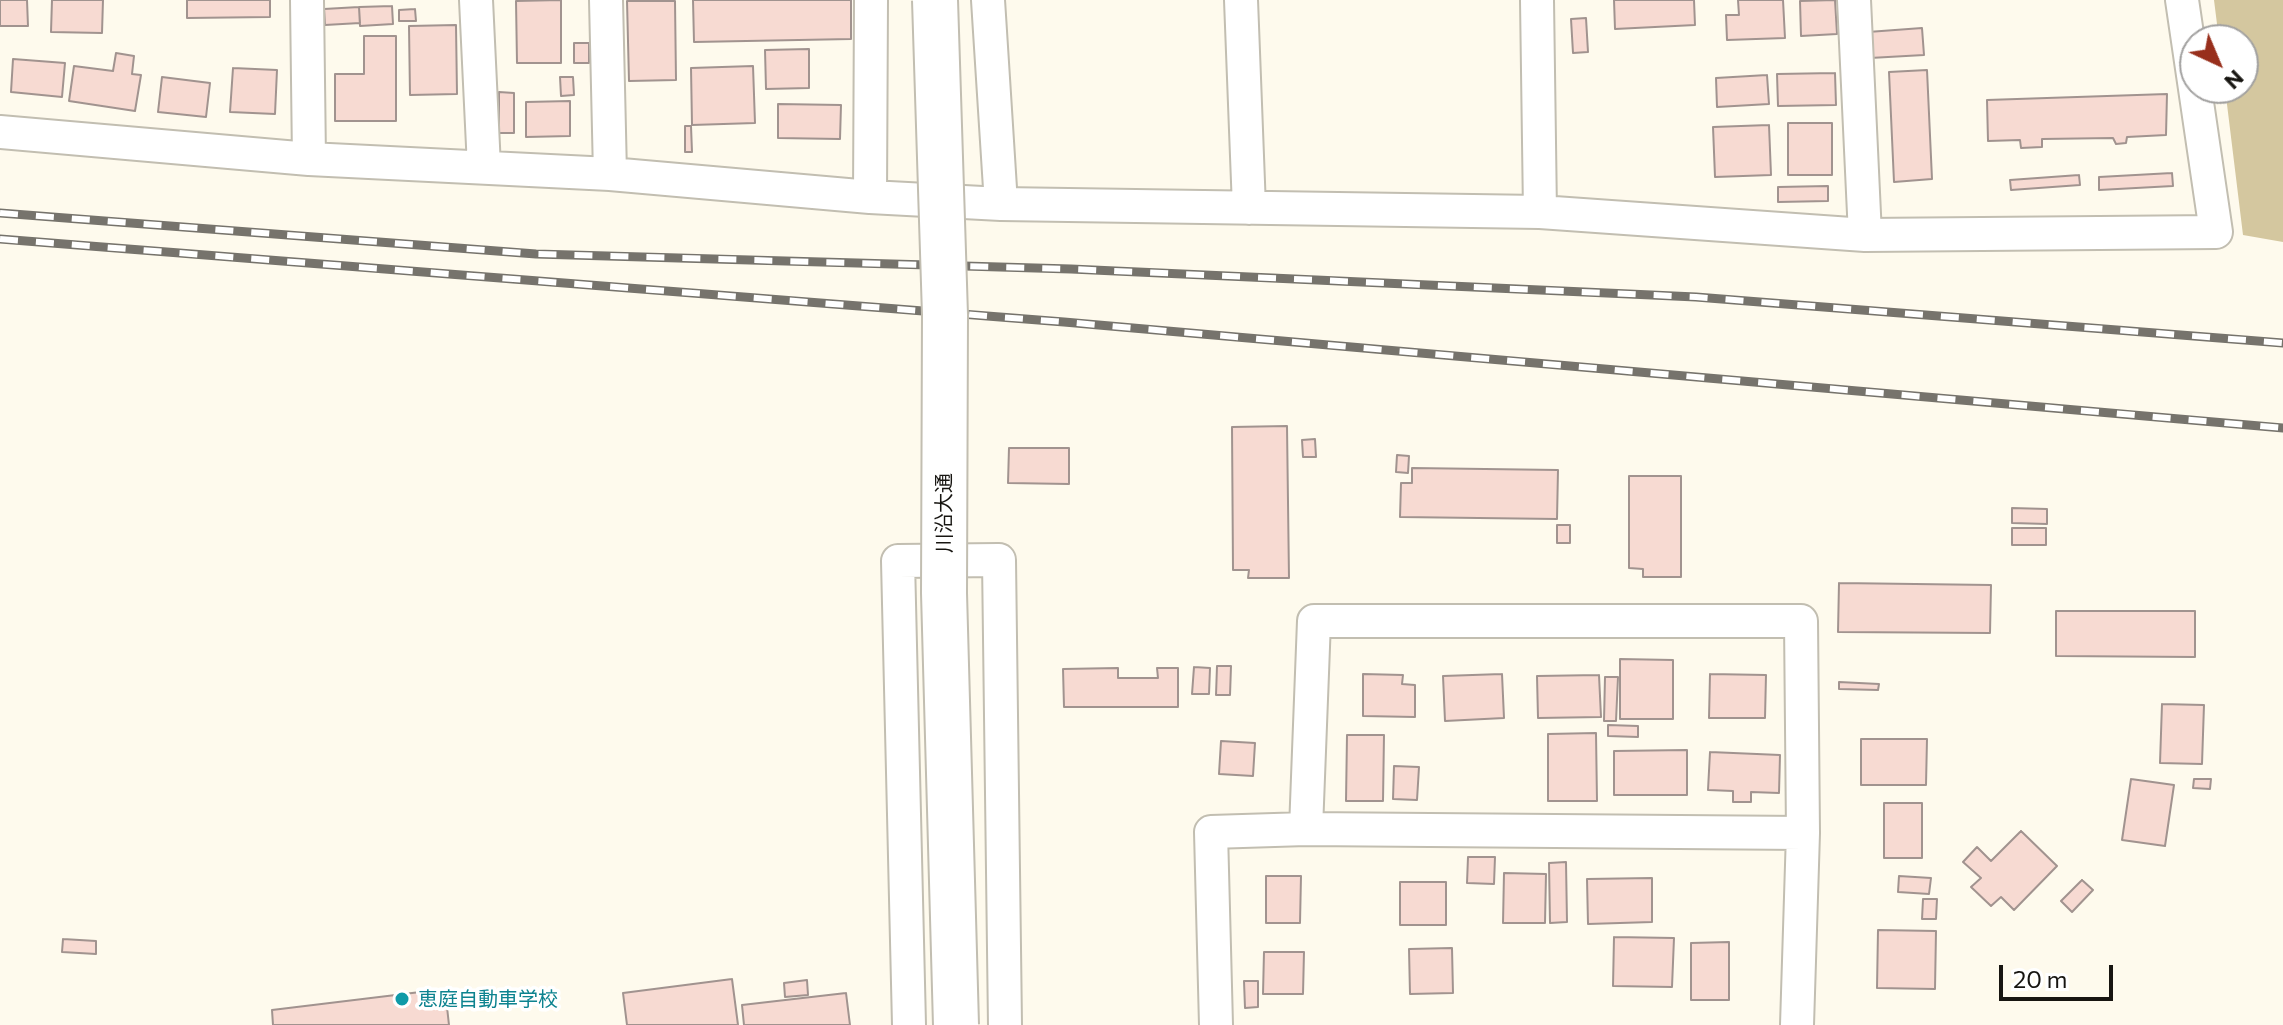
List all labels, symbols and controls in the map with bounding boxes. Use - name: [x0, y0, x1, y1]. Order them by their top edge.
- north arrow: [2179, 24, 2259, 104]
- text: N: [2219, 65, 2250, 96]
- street label: 川沿大通: [932, 473, 956, 553]
- scale bar: [2003, 949, 2117, 999]
- text: 20 m: [2013, 964, 2067, 993]
- place label: 恵庭自動車学校: [418, 987, 558, 1011]
- marker: 恵庭自動車学校: [393, 990, 411, 1008]

